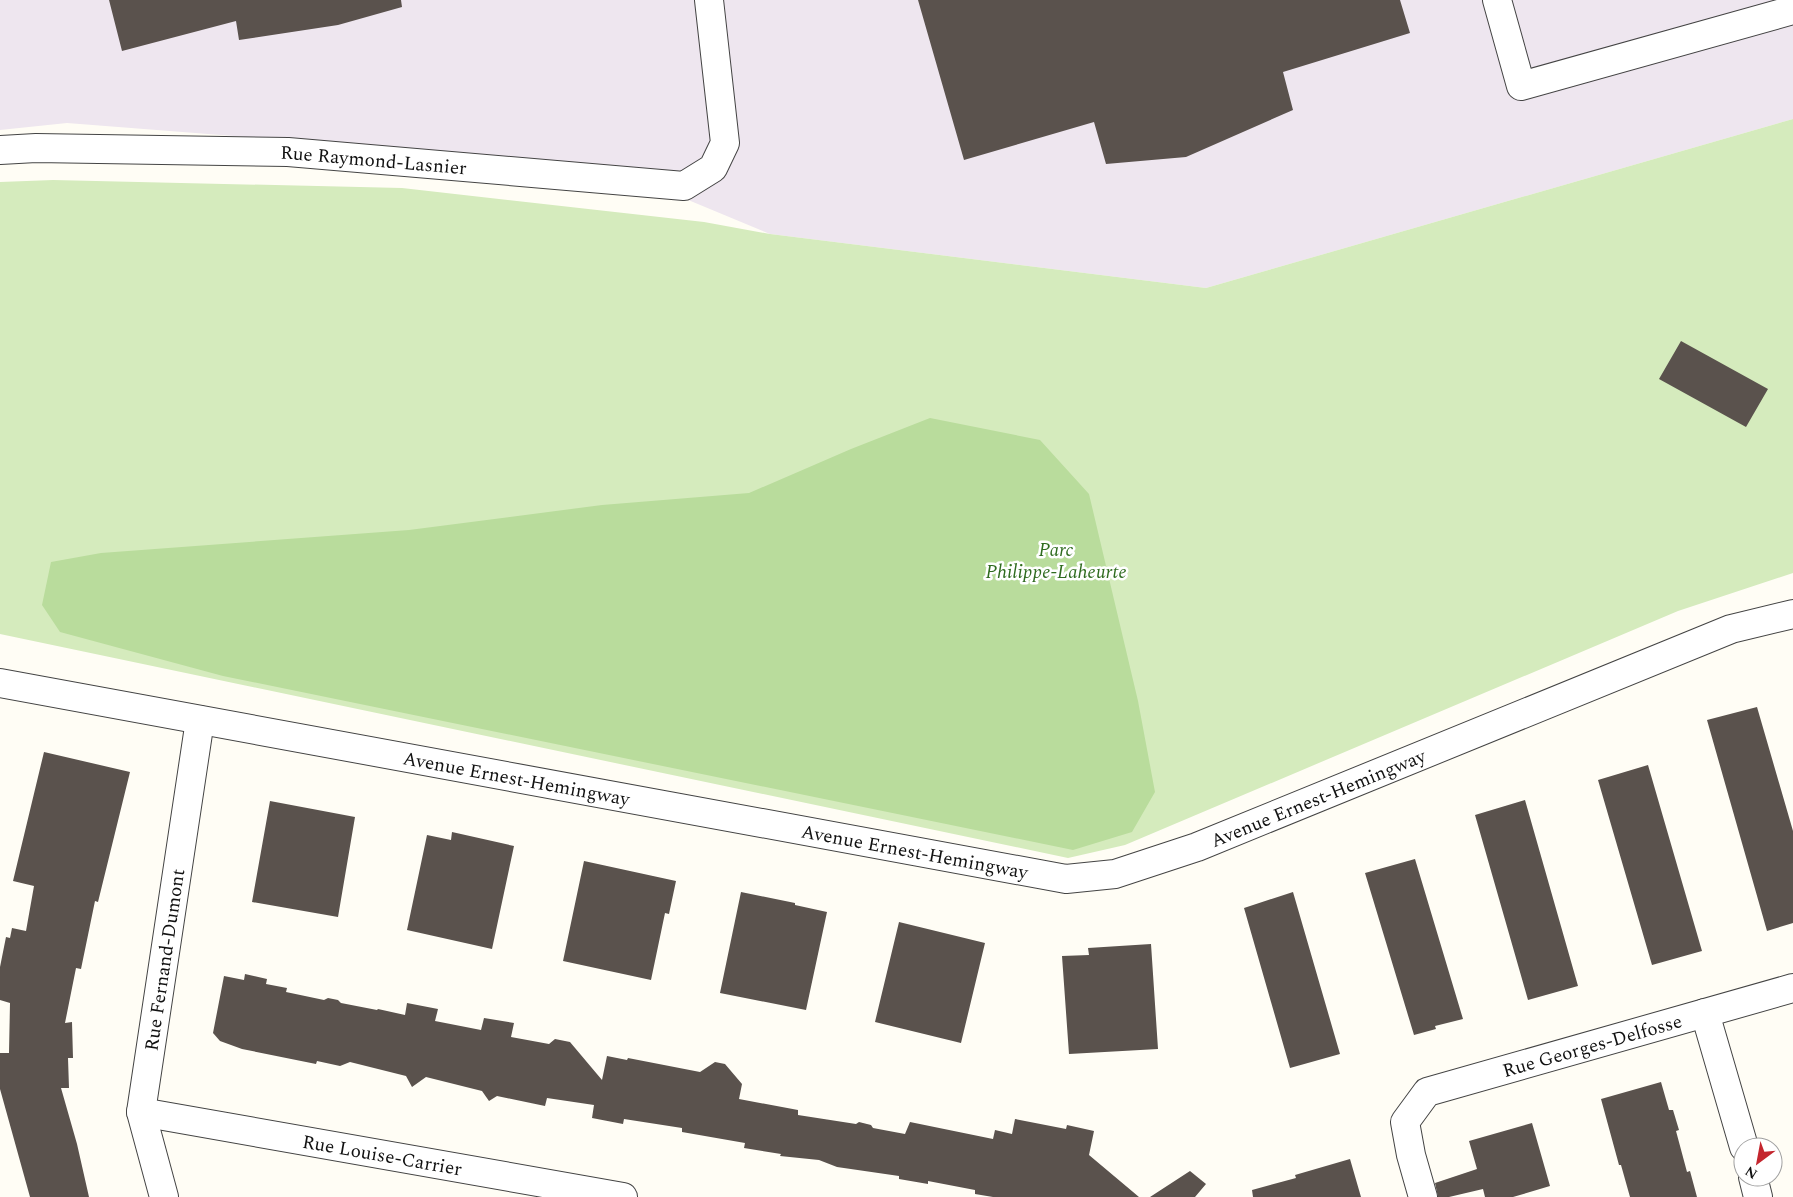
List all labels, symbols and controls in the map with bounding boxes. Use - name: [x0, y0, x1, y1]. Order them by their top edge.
- street label: Rue Raymond-Lasnier: [280, 139, 468, 183]
- park label: Parc Philippe-Laheurte: [985, 536, 1127, 587]
- street label: Avenue Ernest-Hemingway: [1206, 742, 1431, 856]
- street label: Avenue Ernest-Hemingway: [400, 744, 633, 815]
- street label: Avenue Ernest-Hemingway: [799, 818, 1031, 888]
- street label: Rue Fernand-Dumont: [137, 867, 193, 1053]
- street label: Rue Georges-Delfosse: [1499, 1007, 1686, 1086]
- street label: Rue Louise-Carrier: [300, 1128, 465, 1184]
- north arrow: [1733, 1137, 1783, 1187]
- text: N: [1741, 1161, 1762, 1185]

